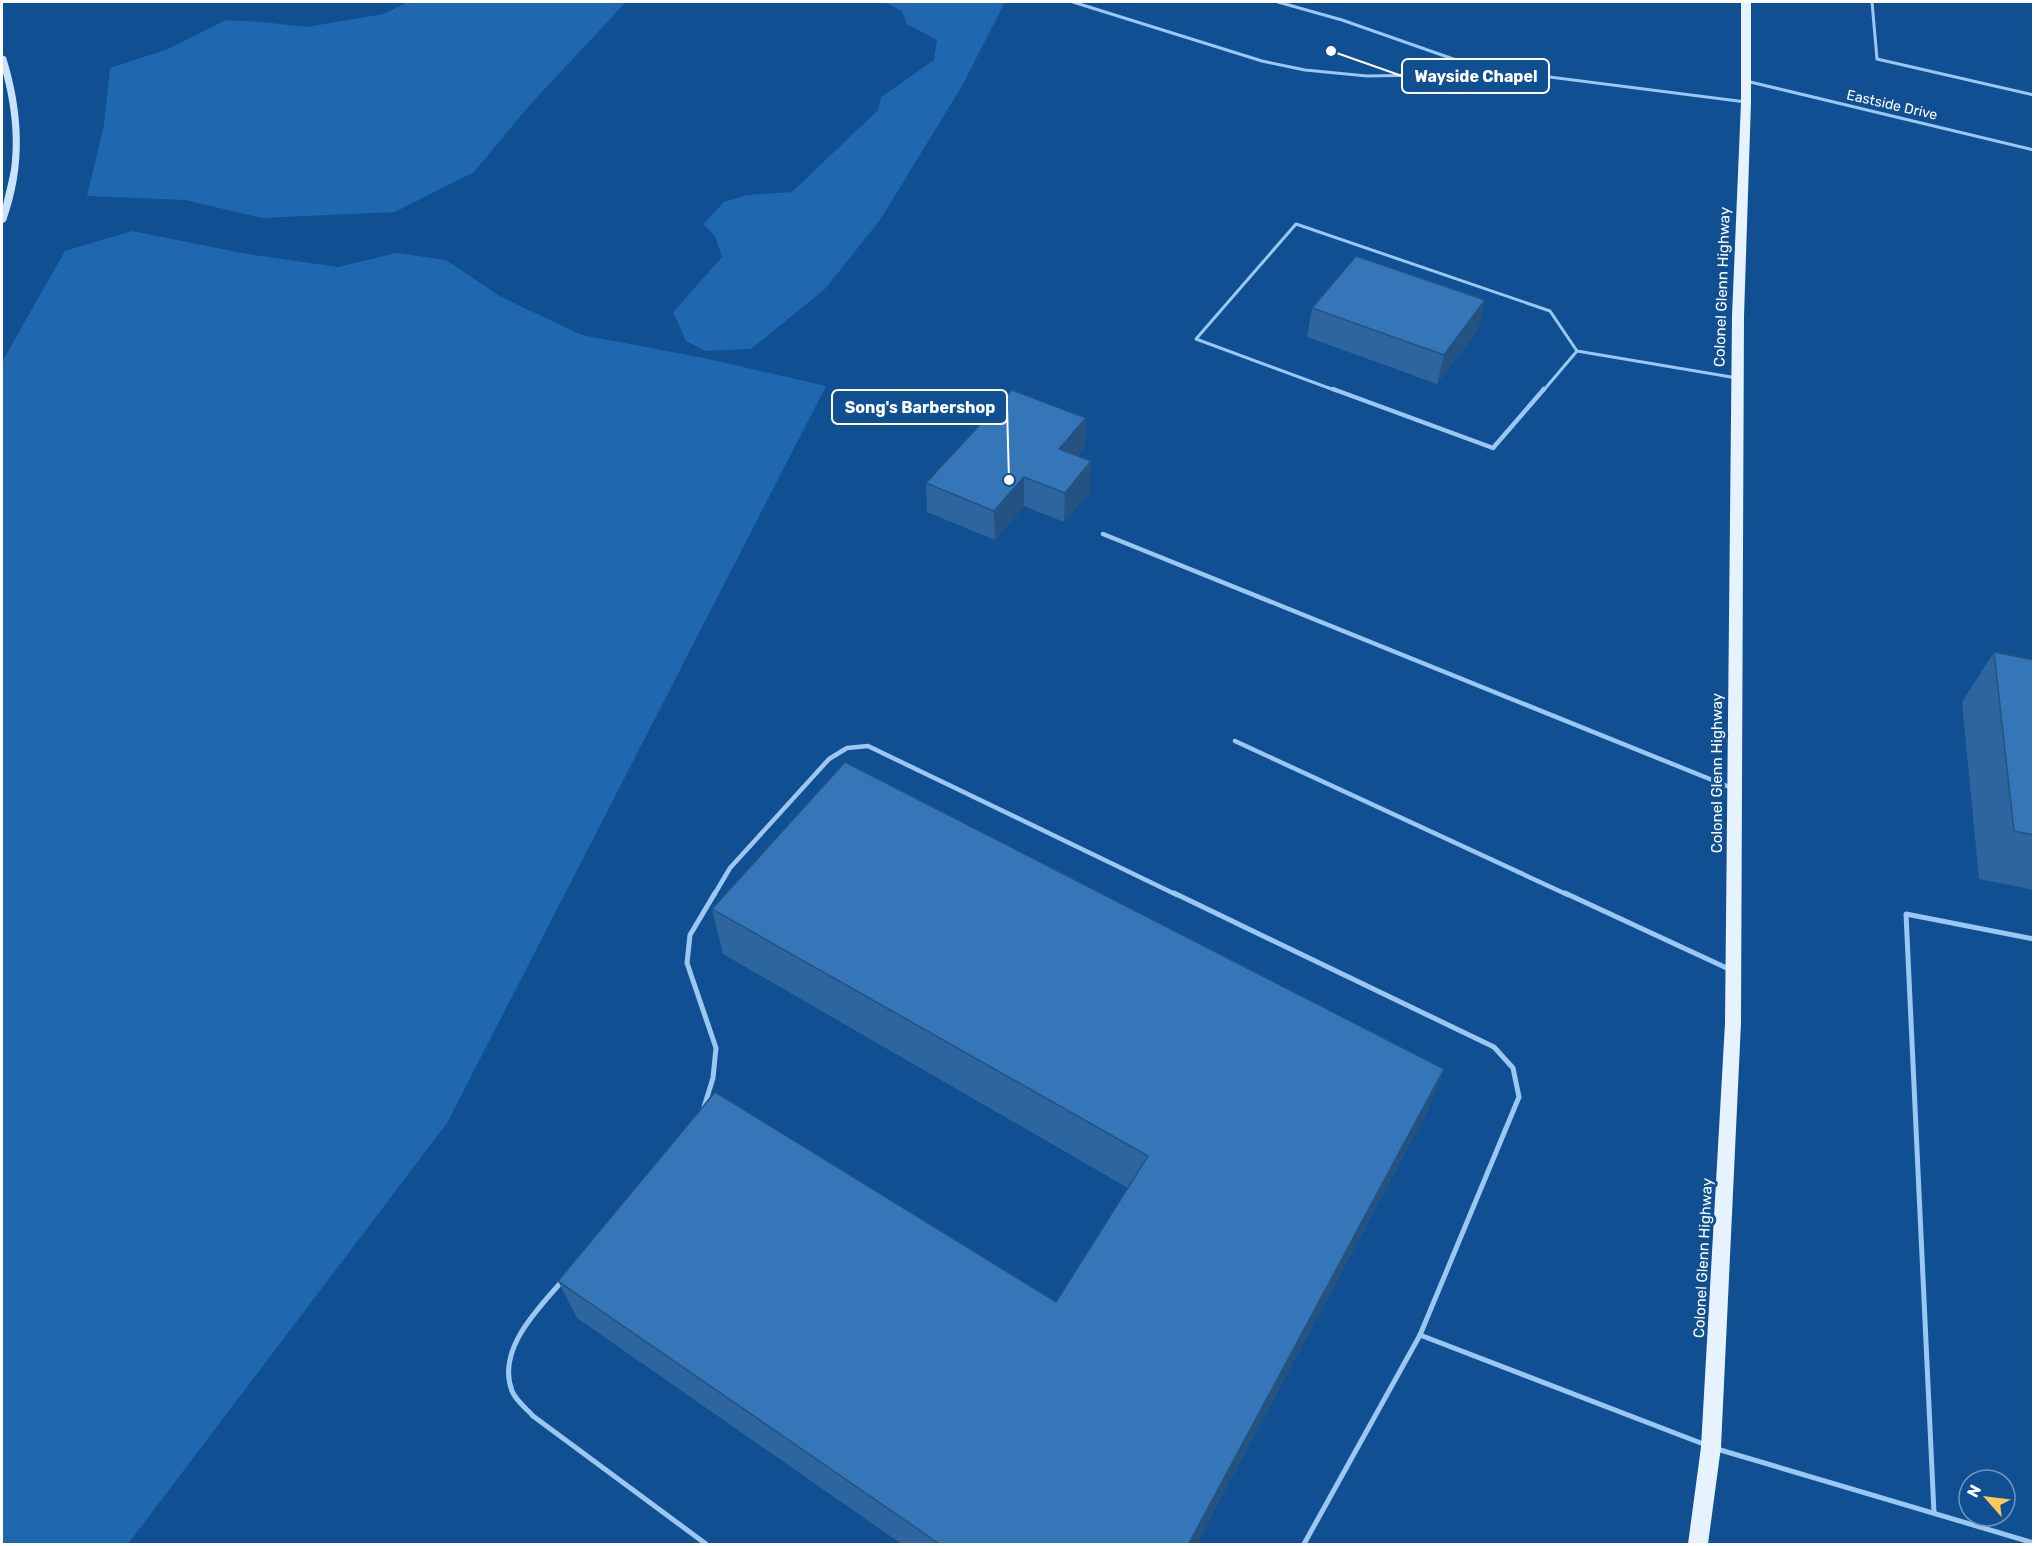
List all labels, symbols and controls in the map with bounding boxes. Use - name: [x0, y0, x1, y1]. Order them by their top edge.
- callout: Wayside Chapel: [1402, 59, 1549, 93]
- text: Wayside Chapel: [1414, 67, 1538, 86]
- street label: Eastside Drive: [1845, 86, 1939, 124]
- street label: Colonel Glenn Highway: [1710, 207, 1734, 367]
- callout: Song's Barbershop: [832, 390, 1007, 424]
- text: Song's Barbershop: [845, 398, 995, 417]
- street label: Colonel Glenn Highway: [1708, 693, 1726, 853]
- street label: Colonel Glenn Highway: [1690, 1177, 1716, 1339]
- north arrow: [1957, 1468, 2017, 1528]
- text: N: [1963, 1482, 1985, 1501]

